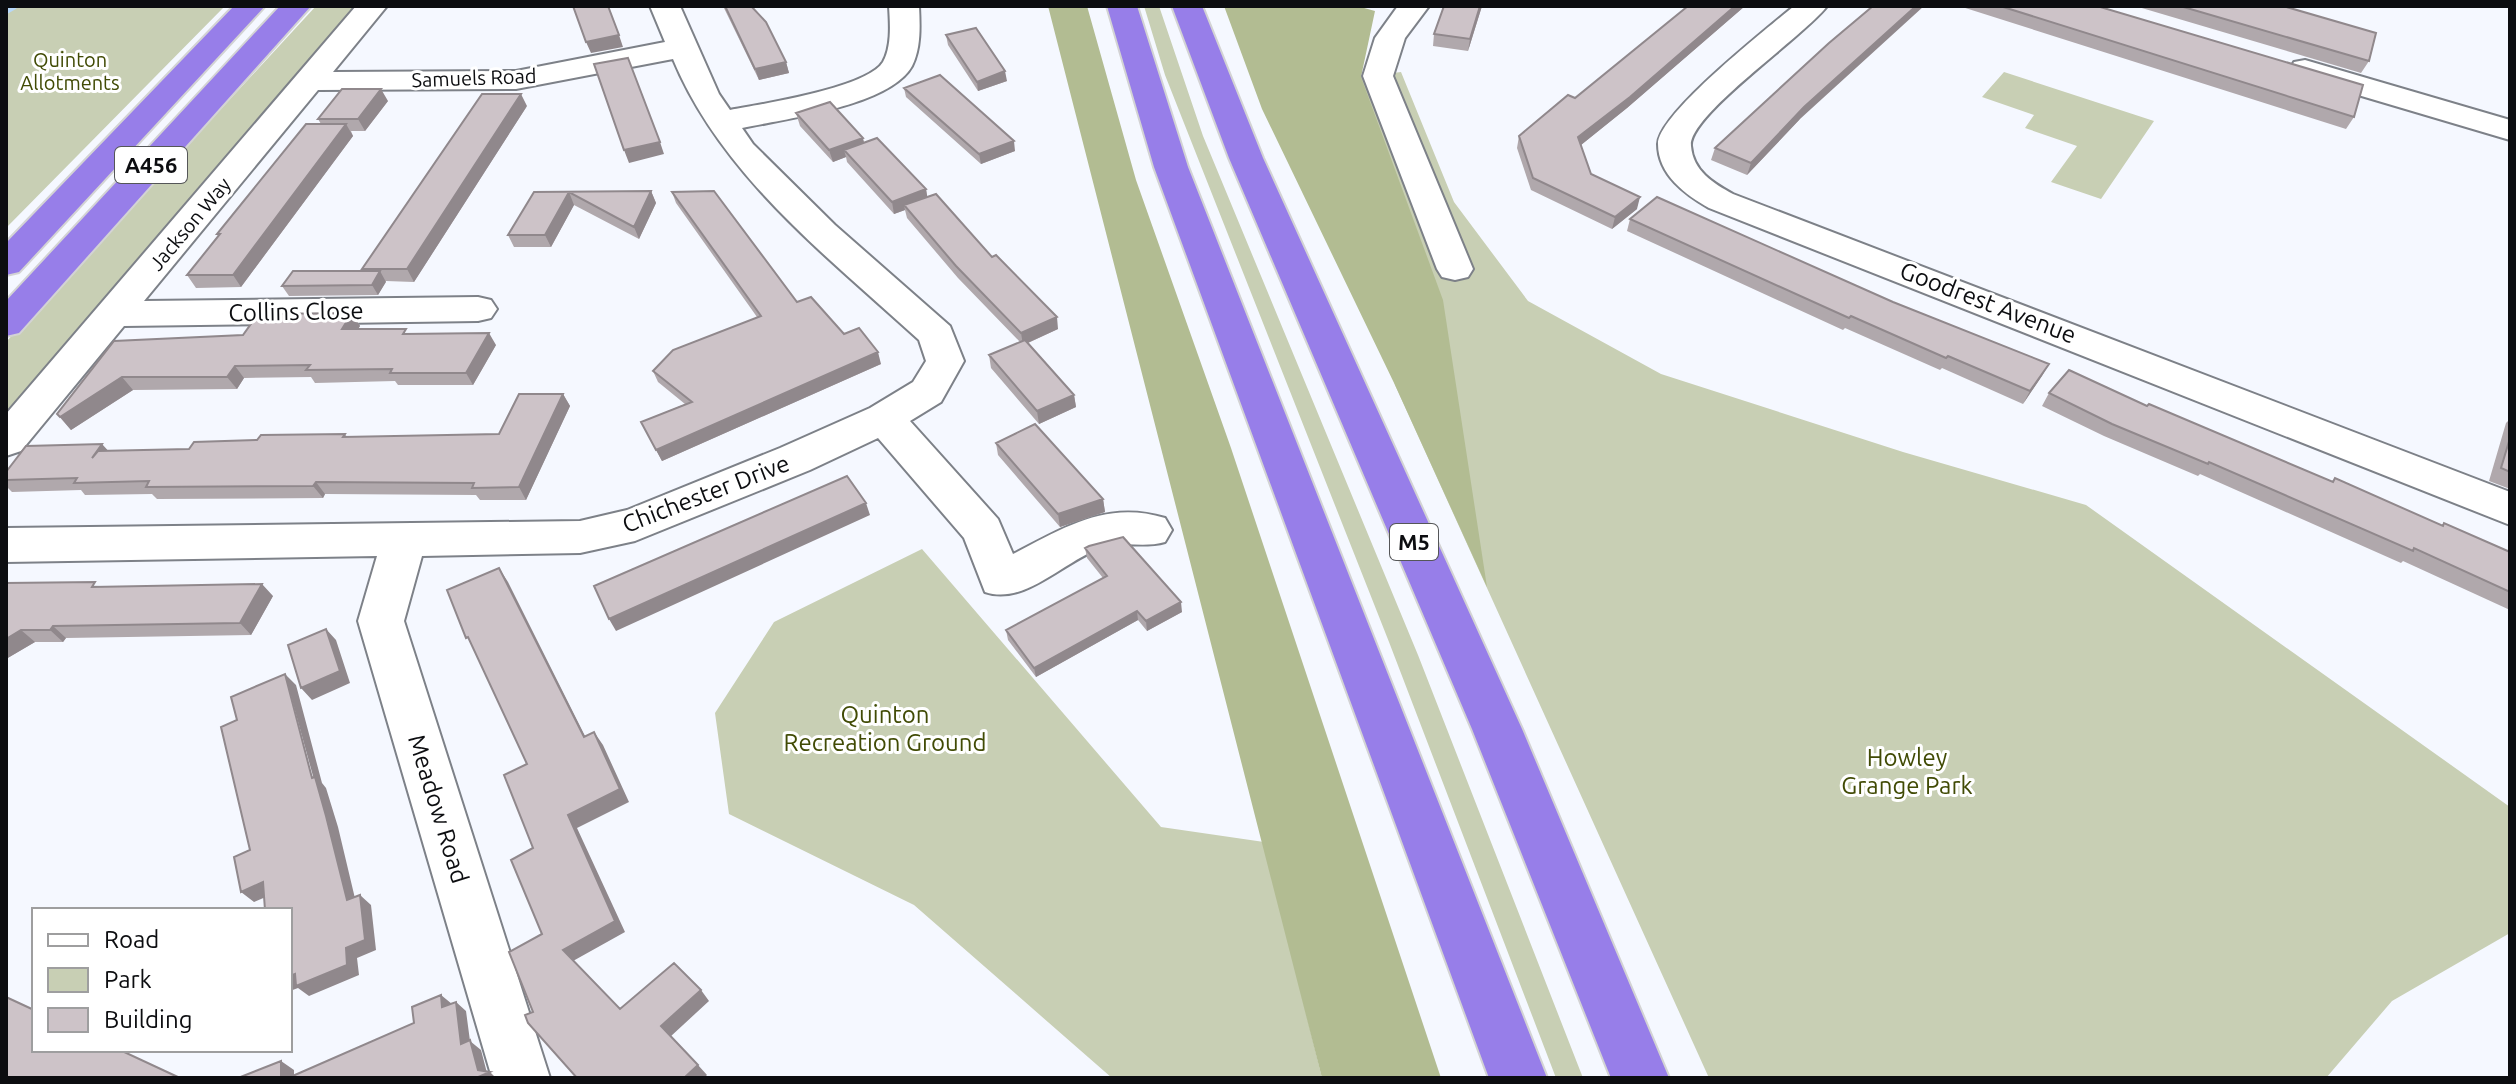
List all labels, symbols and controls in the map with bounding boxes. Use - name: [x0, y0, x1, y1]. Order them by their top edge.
- park label: Quinton Allotments: [20, 48, 120, 94]
- street label: Samuels Road: [411, 64, 537, 91]
- road number: A456: [115, 147, 187, 183]
- street label: Jackson Way: [144, 172, 235, 275]
- street label: Goodrest Avenue: [1896, 257, 2080, 349]
- street label: Collins Close: [228, 297, 364, 326]
- street label: Chichester Drive: [618, 449, 793, 538]
- road number: M5: [1390, 524, 1438, 560]
- park label: Quinton Recreation Ground: [784, 701, 986, 756]
- street label: Meadow Road: [403, 731, 474, 886]
- park label: Howley Grange Park: [1841, 744, 1973, 799]
- legend: [32, 908, 292, 1052]
- text: Road: [104, 926, 159, 953]
- text: Park: [104, 966, 152, 993]
- text: Building: [104, 1006, 192, 1033]

